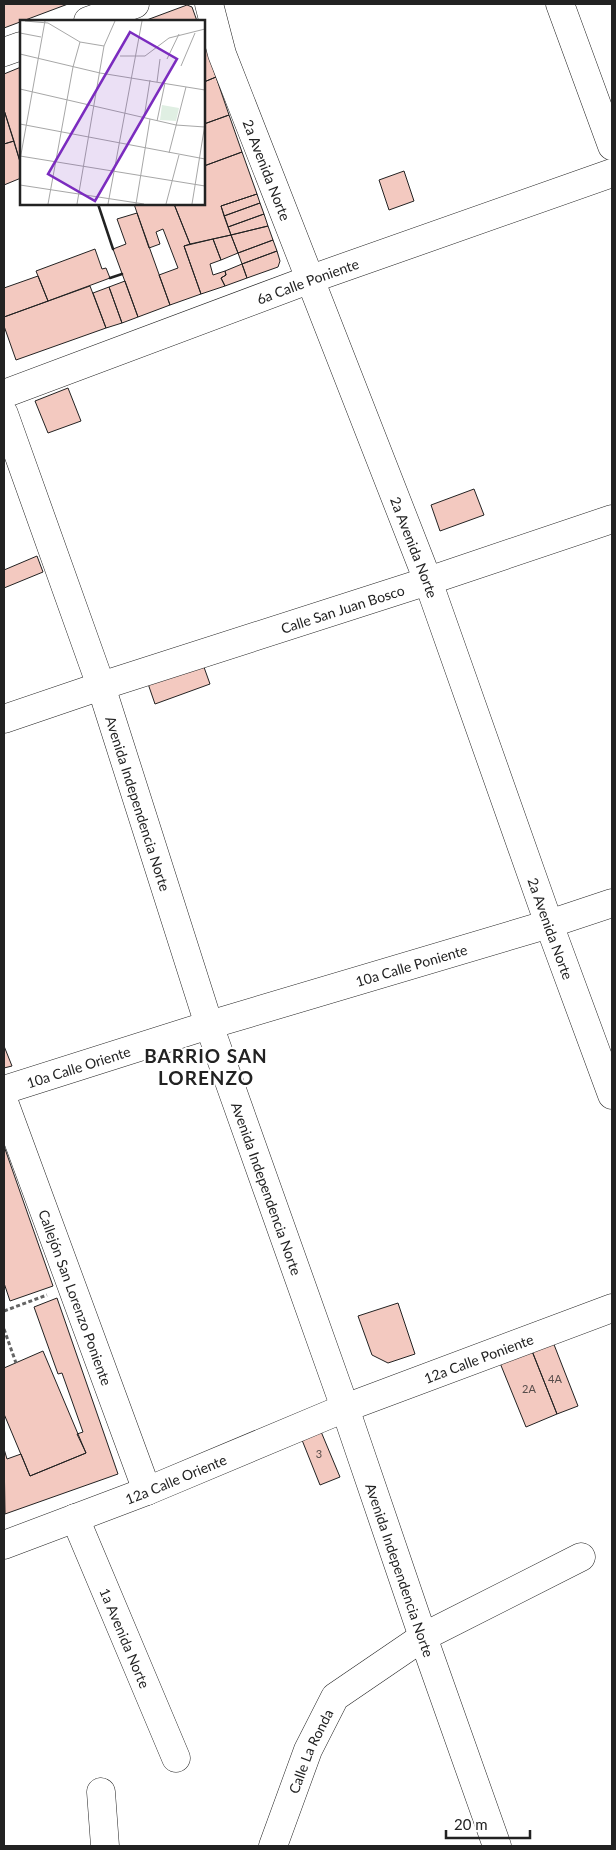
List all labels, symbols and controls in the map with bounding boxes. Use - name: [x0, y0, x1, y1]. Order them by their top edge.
- inset map: [20, 20, 205, 205]
- street label: 2a Avenida Norte: [240, 117, 295, 223]
- street label: 6a Calle Poniente: [254, 254, 361, 307]
- street label: 2a Avenida Norte: [387, 494, 442, 600]
- street label: Calle San Juan Bosco: [278, 581, 406, 636]
- street label: Avenida Independencia Norte: [103, 714, 174, 893]
- street label: 2a Avenida Norte: [525, 875, 577, 982]
- street label: 10a Calle Poniente: [353, 940, 469, 990]
- street label: 10a Calle Oriente: [24, 1042, 132, 1091]
- district label: BARRIO SAN LORENZO: [144, 1044, 268, 1089]
- street label: Avenida Independencia Norte: [228, 1100, 306, 1277]
- street label: Callejón San Lorenzo Poniente: [36, 1207, 116, 1387]
- street label: 12a Calle Poniente: [421, 1330, 535, 1386]
- house number: 4A: [548, 1372, 562, 1385]
- house number: 2A: [522, 1382, 536, 1395]
- house number: 3: [316, 1447, 322, 1460]
- street label: 12a Calle Oriente: [123, 1450, 229, 1507]
- street label: Avenida Independencia Norte: [363, 1481, 438, 1659]
- street label: 1a Avenida Norte: [97, 1585, 154, 1690]
- street label: Calle La Ronda: [284, 1706, 336, 1796]
- scale bar: [446, 1808, 530, 1840]
- text: 20 m: [454, 1815, 488, 1833]

